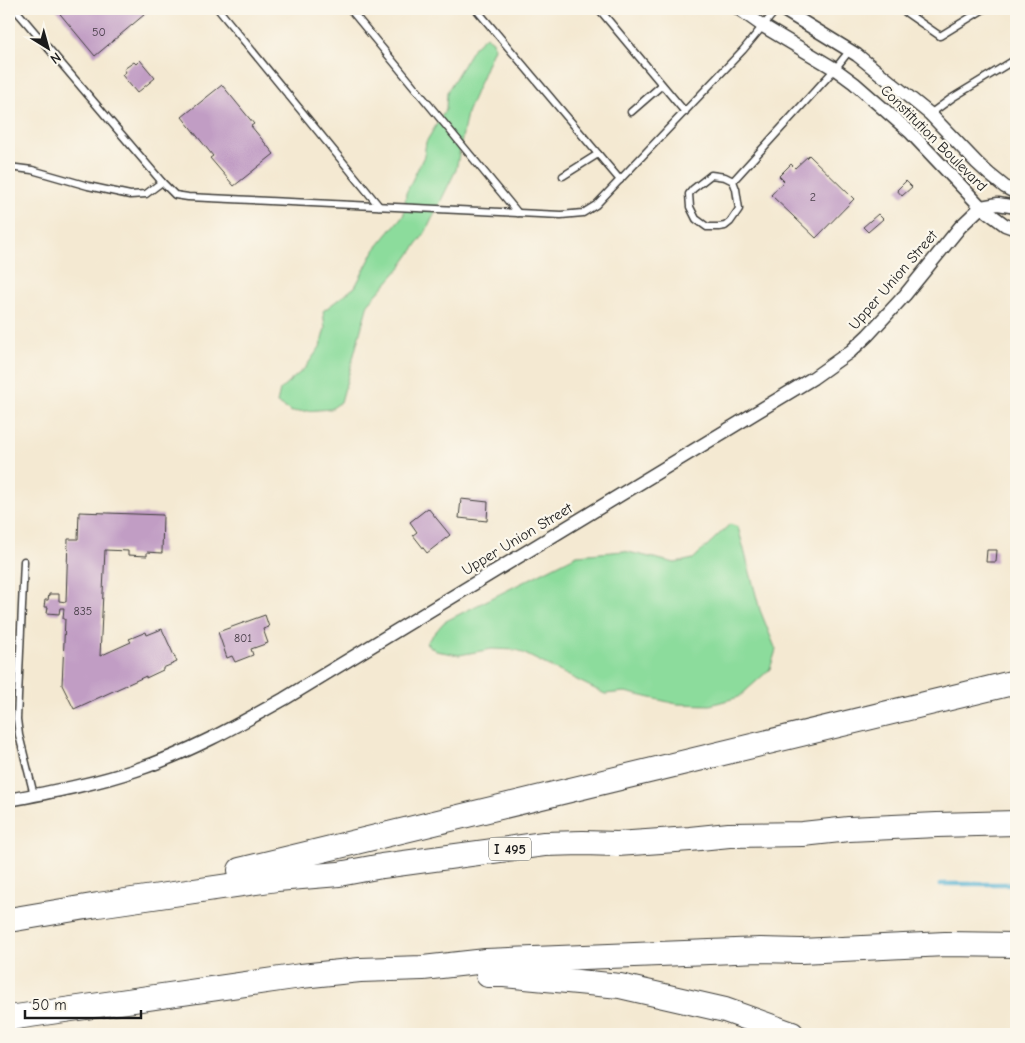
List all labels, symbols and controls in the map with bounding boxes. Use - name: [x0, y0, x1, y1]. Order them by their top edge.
- north arrow: [22, 22, 72, 72]
- house number: 50: [92, 25, 106, 39]
- text: N: [47, 48, 64, 68]
- street label: Constitution Boulevard: [877, 81, 991, 195]
- house number: 2: [810, 190, 816, 204]
- street label: Upper Union Street: [845, 226, 941, 333]
- street label: Upper Union Street: [459, 499, 576, 579]
- house number: 835: [74, 604, 92, 618]
- house number: 801: [234, 631, 252, 645]
- road number: I 495: [489, 838, 531, 861]
- scale bar: [25, 988, 141, 1020]
- text: 50 m: [32, 996, 67, 1014]

